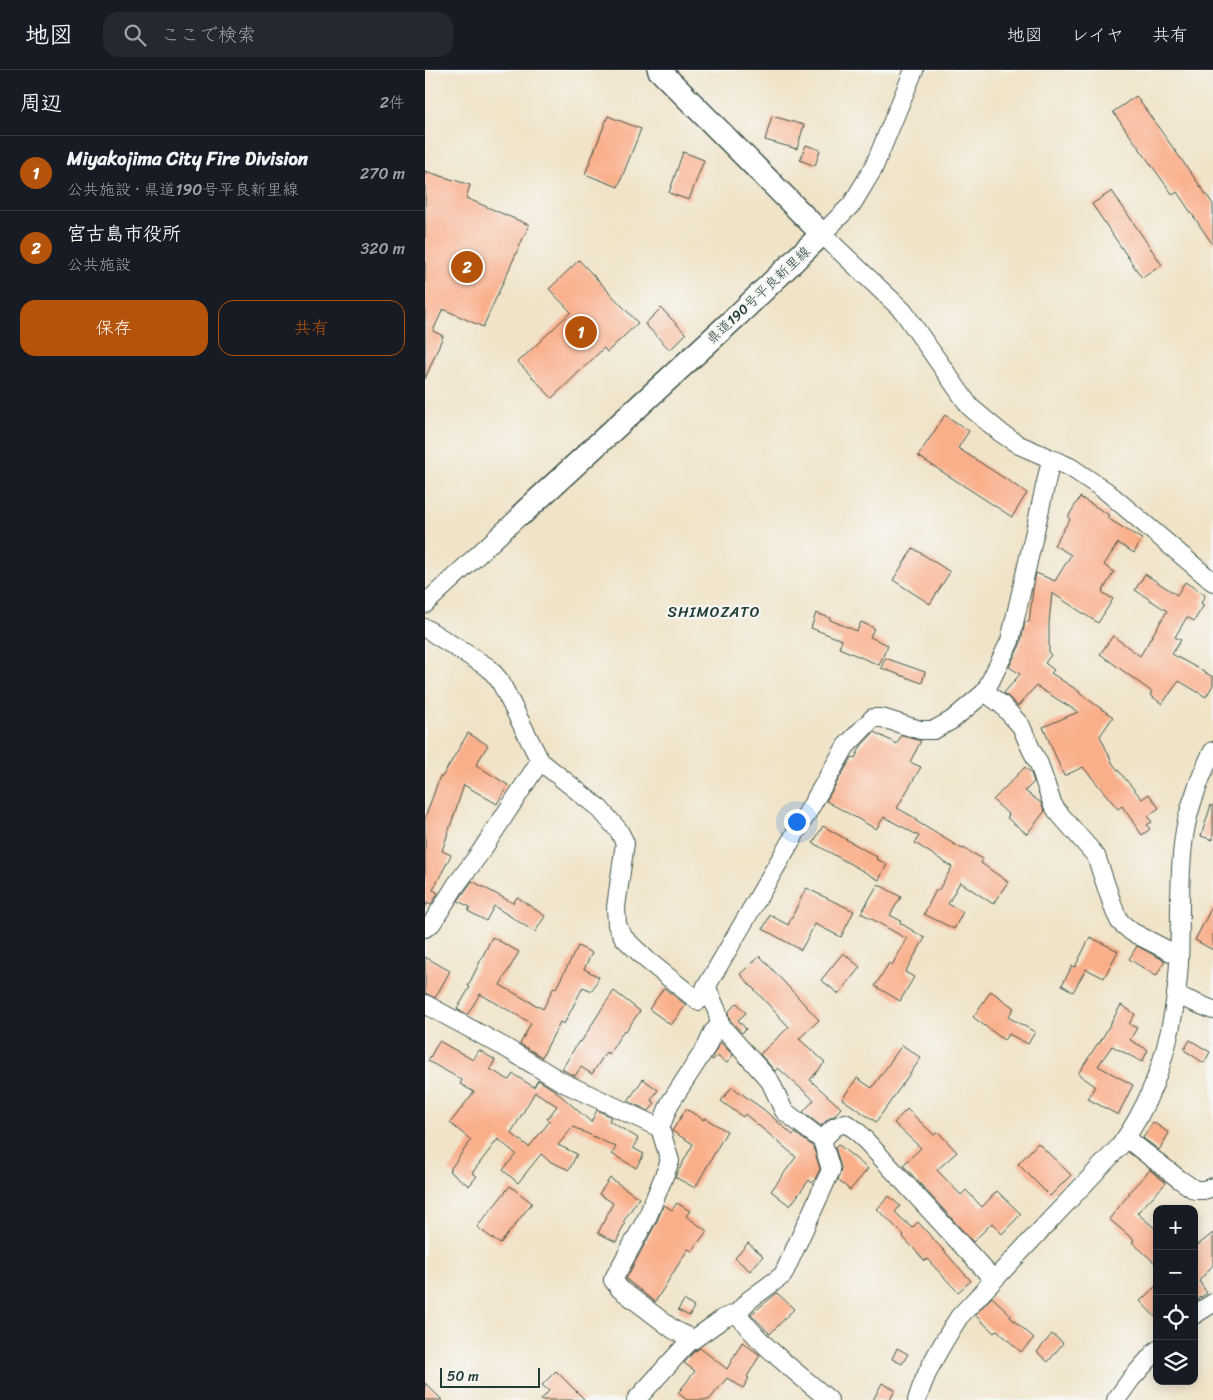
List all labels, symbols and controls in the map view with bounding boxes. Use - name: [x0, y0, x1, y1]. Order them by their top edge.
- search box: [103, 12, 453, 57]
- text: 地図: [25, 14, 73, 56]
- text: ここで検索: [161, 18, 256, 51]
- text: 地図: [1007, 19, 1043, 51]
- text: レイヤ: [1071, 19, 1124, 51]
- text: 共有: [1152, 19, 1188, 51]
- icon: search: [121, 21, 149, 49]
- text: 周辺: [20, 84, 62, 122]
- text: 2件: [380, 88, 405, 117]
- text: Miyakojima City Fire Division: [67, 142, 308, 175]
- text: 1: [33, 159, 39, 188]
- text: 270 m: [360, 159, 405, 188]
- text: 公共施設 · 県道190号平良新里線: [67, 175, 298, 204]
- text: 宮古島市役所: [67, 217, 181, 250]
- text: 2: [31, 234, 41, 263]
- text: 320 m: [360, 234, 405, 263]
- street label: 県道190号平良新里線: [700, 240, 816, 351]
- pin: 2: [451, 248, 483, 286]
- text: 公共施設: [67, 250, 131, 279]
- button: 保存: [20, 300, 208, 356]
- button: 共有: [218, 300, 405, 356]
- pin: 1: [565, 313, 597, 351]
- district label: SHIMOZATO: [668, 599, 760, 625]
- your location: [784, 809, 810, 835]
- map controls: [1153, 1205, 1198, 1385]
- button: +: [1153, 1205, 1198, 1250]
- button: −: [1153, 1250, 1198, 1295]
- button: locate: [1153, 1295, 1198, 1340]
- button: layers: [1153, 1340, 1198, 1385]
- text: 50 m: [447, 1364, 479, 1389]
- scale bar: [440, 1365, 540, 1388]

